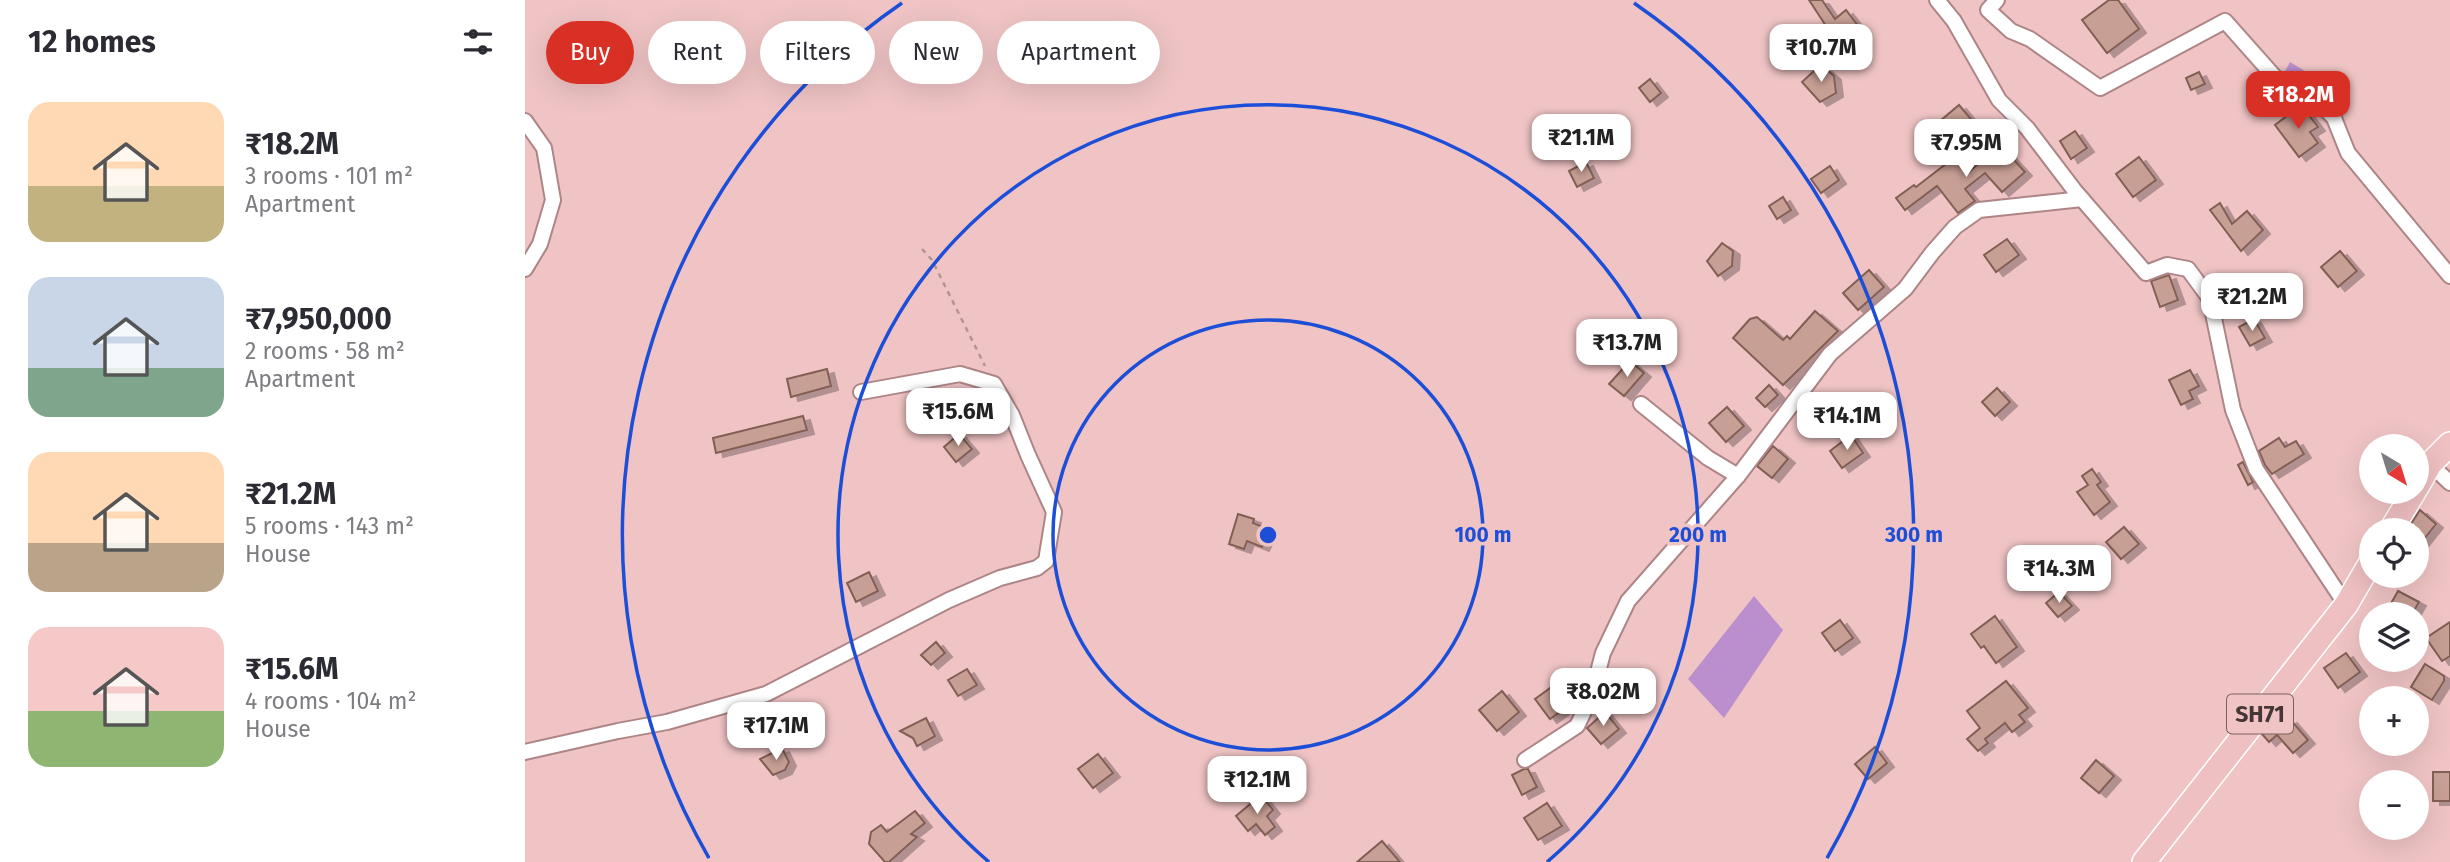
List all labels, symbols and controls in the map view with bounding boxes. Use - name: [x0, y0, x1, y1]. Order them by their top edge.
- chip: Buy: [546, 21, 634, 84]
- chip: Rent: [648, 21, 746, 84]
- chip: Filters: [760, 21, 875, 84]
- chip: New: [889, 21, 983, 84]
- chip: Apartment: [997, 21, 1160, 84]
- icon: filters: [459, 23, 497, 61]
- text: 12 homes: [28, 24, 156, 60]
- pin: ₹10.7M: [1764, 24, 1878, 84]
- text: ₹10.7M: [1786, 33, 1856, 61]
- pin: ₹18.2M: [2241, 72, 2355, 131]
- text: ₹18.2M: [2262, 80, 2334, 108]
- pin: ₹21.1M: [1524, 114, 1638, 174]
- pin: ₹7.95M: [1909, 120, 2023, 179]
- text: ₹21.1M: [1548, 123, 1614, 151]
- text: ₹18.2M: [245, 126, 339, 162]
- text: ₹7.95M: [1930, 128, 2002, 156]
- icon: home: [84, 130, 168, 214]
- text: 3 rooms · 101 m²: [245, 162, 413, 190]
- text: Apartment: [245, 190, 355, 218]
- pin: ₹21.2M: [2195, 274, 2309, 333]
- text: ₹21.2M: [2217, 282, 2287, 310]
- text: ₹7,950,000: [245, 301, 392, 337]
- icon: home: [84, 305, 168, 389]
- pin: ₹13.7M: [1570, 320, 1684, 379]
- text: ₹13.7M: [1592, 328, 1662, 356]
- text: 2 rooms · 58 m²: [245, 337, 405, 365]
- text: Apartment: [245, 365, 355, 393]
- pin: ₹15.6M: [901, 388, 1015, 448]
- pin: ₹14.1M: [1790, 392, 1904, 452]
- text: ₹15.6M: [922, 397, 994, 425]
- text: ₹14.1M: [1813, 401, 1881, 429]
- north arrow: [2359, 434, 2429, 504]
- map controls: [2359, 434, 2429, 840]
- text: ₹21.2M: [245, 476, 336, 512]
- icon: home: [84, 480, 168, 564]
- text: 5 rooms · 143 m²: [245, 512, 414, 540]
- button: locate: [2359, 518, 2429, 588]
- text: 100 m: [1454, 522, 1512, 548]
- text: 200 m: [1669, 522, 1727, 548]
- text: 300 m: [1884, 522, 1943, 548]
- centre of rings: [1256, 523, 1280, 547]
- text: House: [245, 540, 311, 568]
- pin: ₹14.3M: [2002, 546, 2116, 605]
- text: ₹14.3M: [2023, 554, 2095, 582]
- button: layers: [2359, 602, 2429, 672]
- text: ₹15.6M: [245, 651, 339, 687]
- icon: home: [84, 655, 168, 739]
- pin: ₹8.02M: [1546, 668, 1660, 728]
- text: ₹8.02M: [1566, 677, 1640, 705]
- button: +: [2359, 686, 2429, 756]
- text: 4 rooms · 104 m²: [245, 687, 416, 715]
- road number: SH71: [2227, 694, 2293, 734]
- pin: ₹17.1M: [719, 702, 833, 762]
- text: ₹17.1M: [743, 711, 809, 739]
- text: House: [245, 715, 311, 743]
- pin: ₹12.1M: [1200, 756, 1314, 816]
- text: ₹12.1M: [1224, 765, 1291, 793]
- button: −: [2359, 770, 2429, 840]

